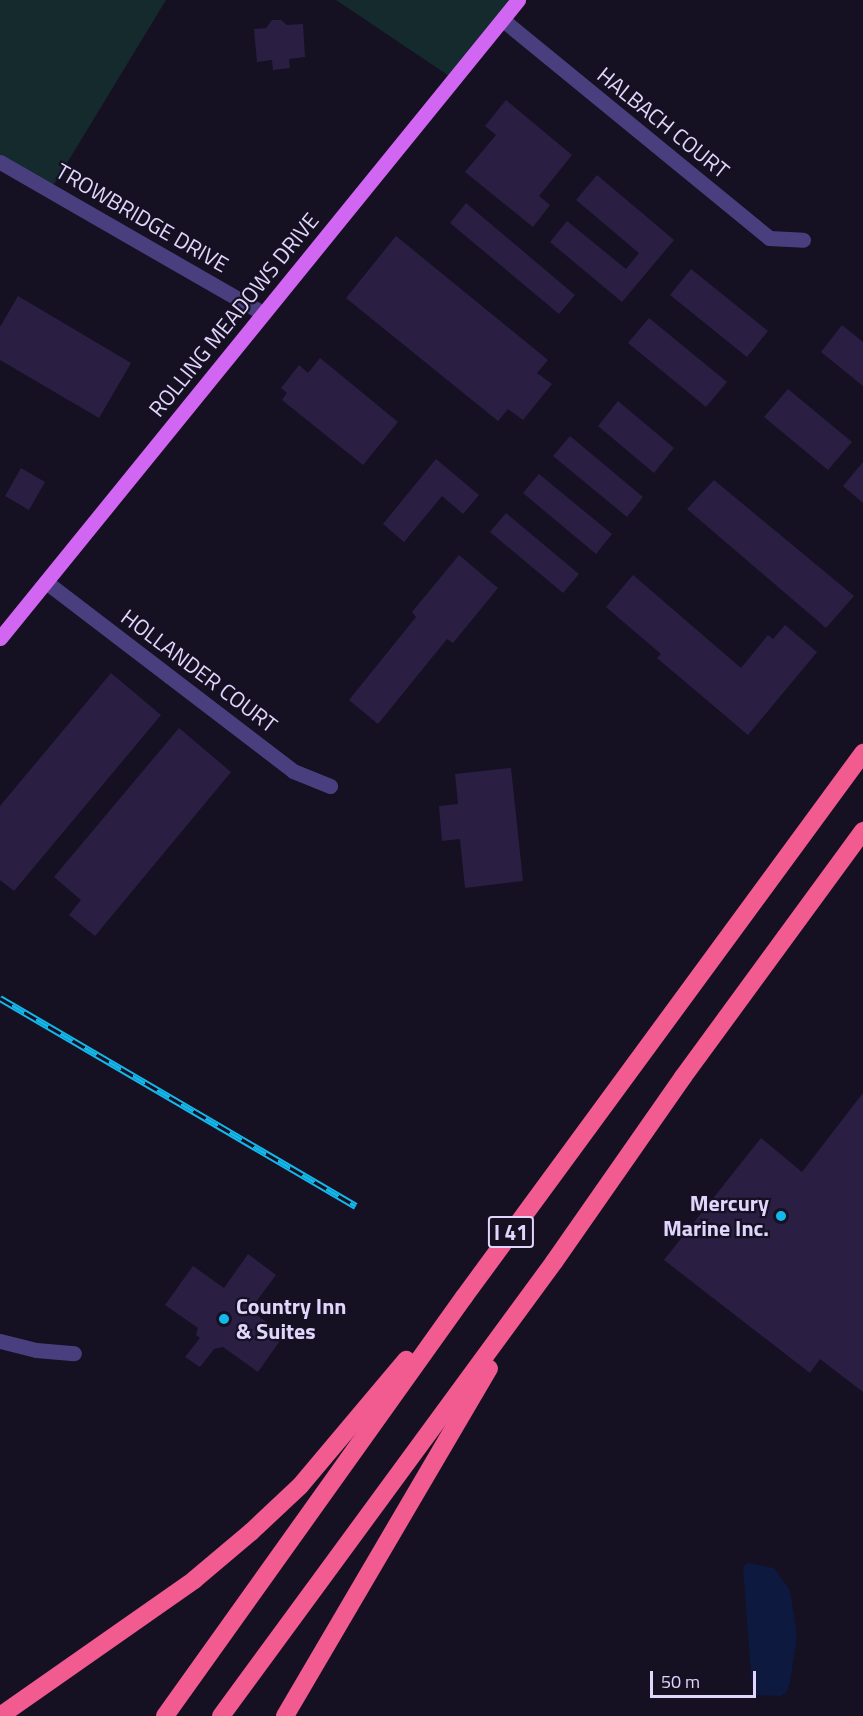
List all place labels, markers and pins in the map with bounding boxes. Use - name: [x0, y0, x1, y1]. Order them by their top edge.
- place label: Mercury Marine Inc.: [663, 1190, 769, 1242]
- marker: Mercury Marine Inc.: [774, 1209, 788, 1223]
- place label: Country Inn & Suites: [236, 1293, 346, 1344]
- marker: Country Inn & Suites: [217, 1312, 231, 1326]

